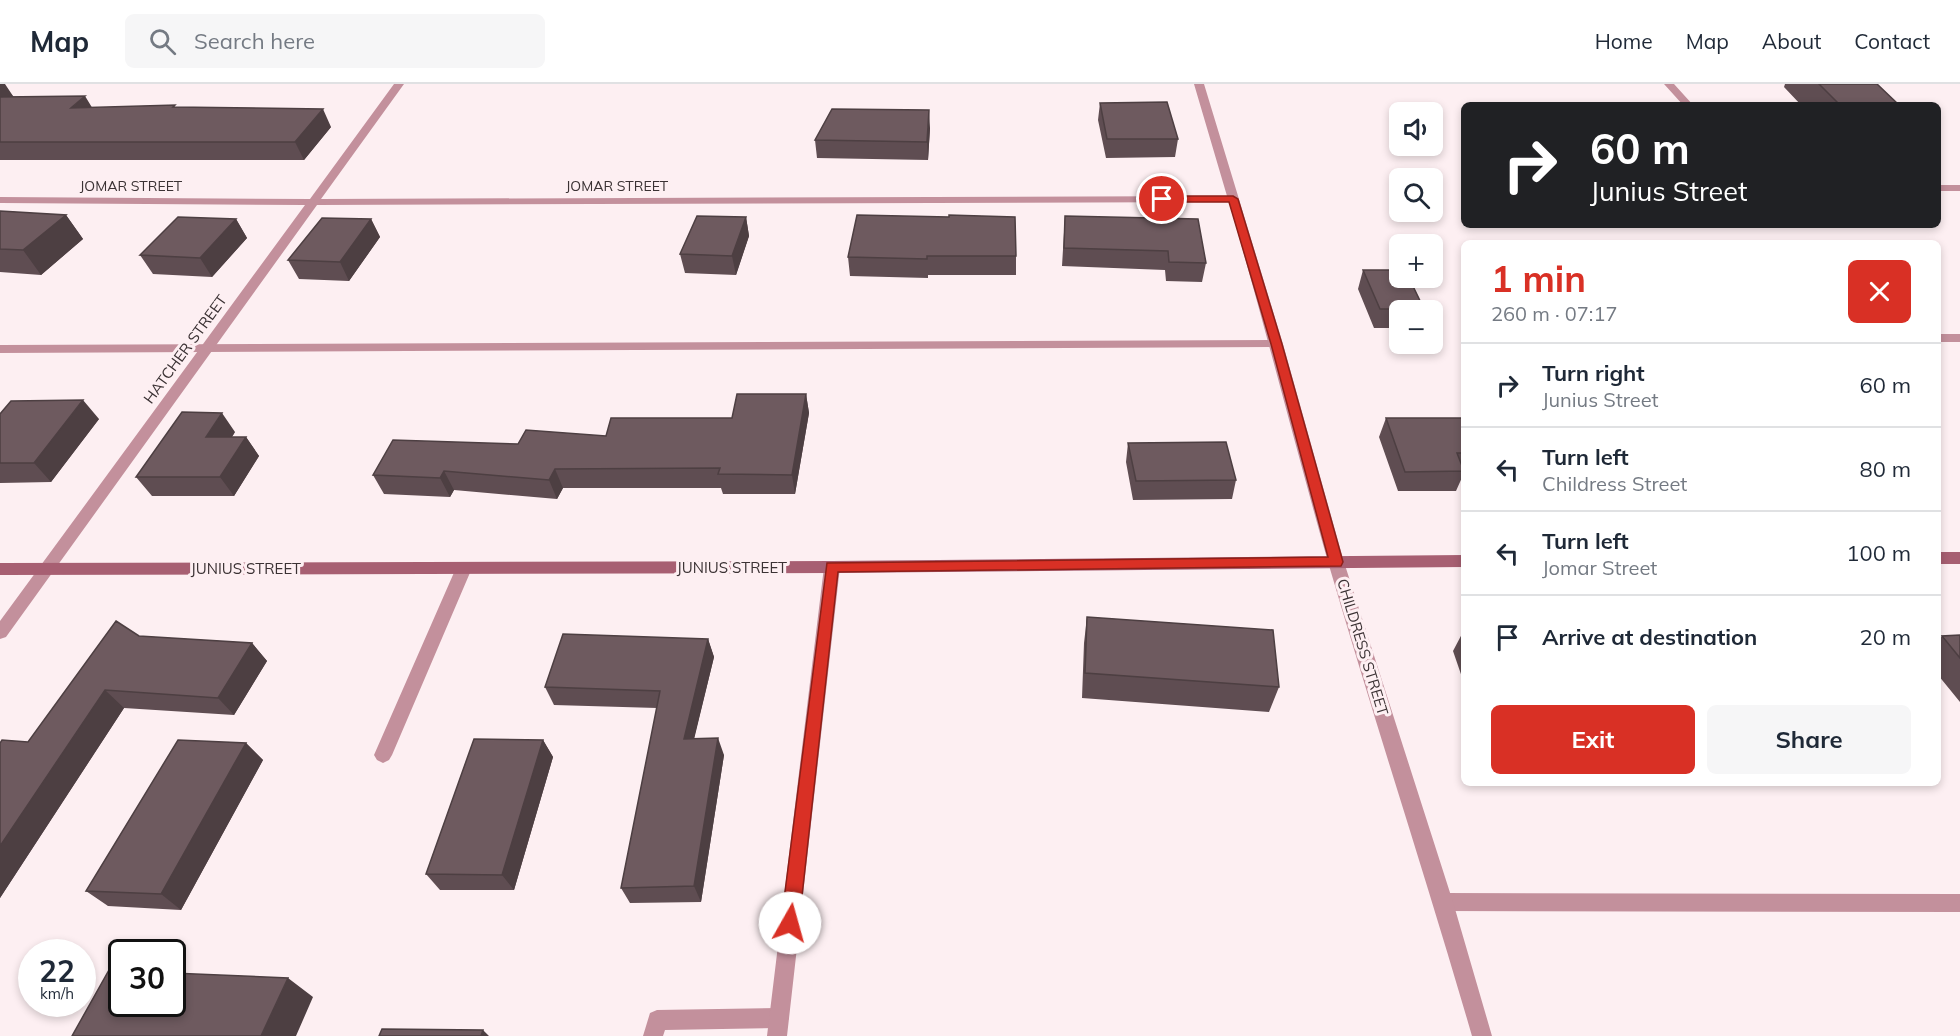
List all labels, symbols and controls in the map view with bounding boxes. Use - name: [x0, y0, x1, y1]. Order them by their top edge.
- search box: [125, 14, 545, 68]
- text: Map: [30, 24, 89, 59]
- icon: search: [146, 25, 179, 58]
- text: Search here: [194, 27, 315, 55]
- text: Home: [1595, 28, 1653, 54]
- text: Map: [1686, 28, 1729, 54]
- text: About: [1762, 28, 1821, 54]
- text: Contact: [1854, 28, 1930, 54]
- map controls: [1389, 102, 1443, 354]
- button: sound: [1389, 102, 1443, 156]
- text: 60 m: [1590, 122, 1690, 175]
- icon: right: [1491, 126, 1569, 204]
- button: search: [1389, 168, 1443, 222]
- pin: [1136, 173, 1187, 224]
- text: Junius Street: [1590, 174, 1747, 208]
- street label: JOMAR STREET: [80, 177, 183, 195]
- street label: JOMAR STREET: [566, 177, 669, 195]
- icon: arrive: [1145, 182, 1178, 215]
- button: +: [1389, 234, 1443, 288]
- text: 1 min: [1491, 256, 1586, 301]
- button: close: [1848, 260, 1911, 323]
- street label: HATCHER STREET: [139, 291, 231, 407]
- button: −: [1389, 300, 1443, 354]
- text: 260 m · 07:17: [1491, 301, 1617, 326]
- text: Turn right: [1542, 359, 1645, 387]
- icon: right: [1491, 369, 1524, 402]
- text: 60 m: [1860, 371, 1911, 399]
- text: Junius Street: [1542, 387, 1659, 412]
- text: Turn left: [1542, 443, 1629, 471]
- icon: left: [1491, 453, 1524, 486]
- text: 80 m: [1860, 455, 1911, 483]
- text: Childress Street: [1542, 471, 1687, 496]
- text: Turn left: [1542, 527, 1629, 555]
- icon: left: [1491, 537, 1524, 570]
- text: 100 m: [1846, 539, 1911, 567]
- text: Jomar Street: [1542, 555, 1657, 580]
- street label: JUNIUS STREET: [677, 558, 787, 577]
- street label: JUNIUS STREET: [191, 559, 301, 578]
- street label: CHILDRESS STREET: [1333, 576, 1393, 718]
- icon: arrive: [1491, 621, 1524, 654]
- text: Arrive at destination: [1542, 623, 1757, 651]
- text: 20 m: [1860, 623, 1911, 651]
- button: Exit: [1491, 705, 1695, 774]
- button: Share: [1707, 705, 1911, 774]
- position arrow: [758, 891, 822, 955]
- speed limit sign: 30: [108, 939, 186, 1017]
- text: 22: [39, 952, 75, 990]
- text: km/h: [40, 984, 74, 1003]

